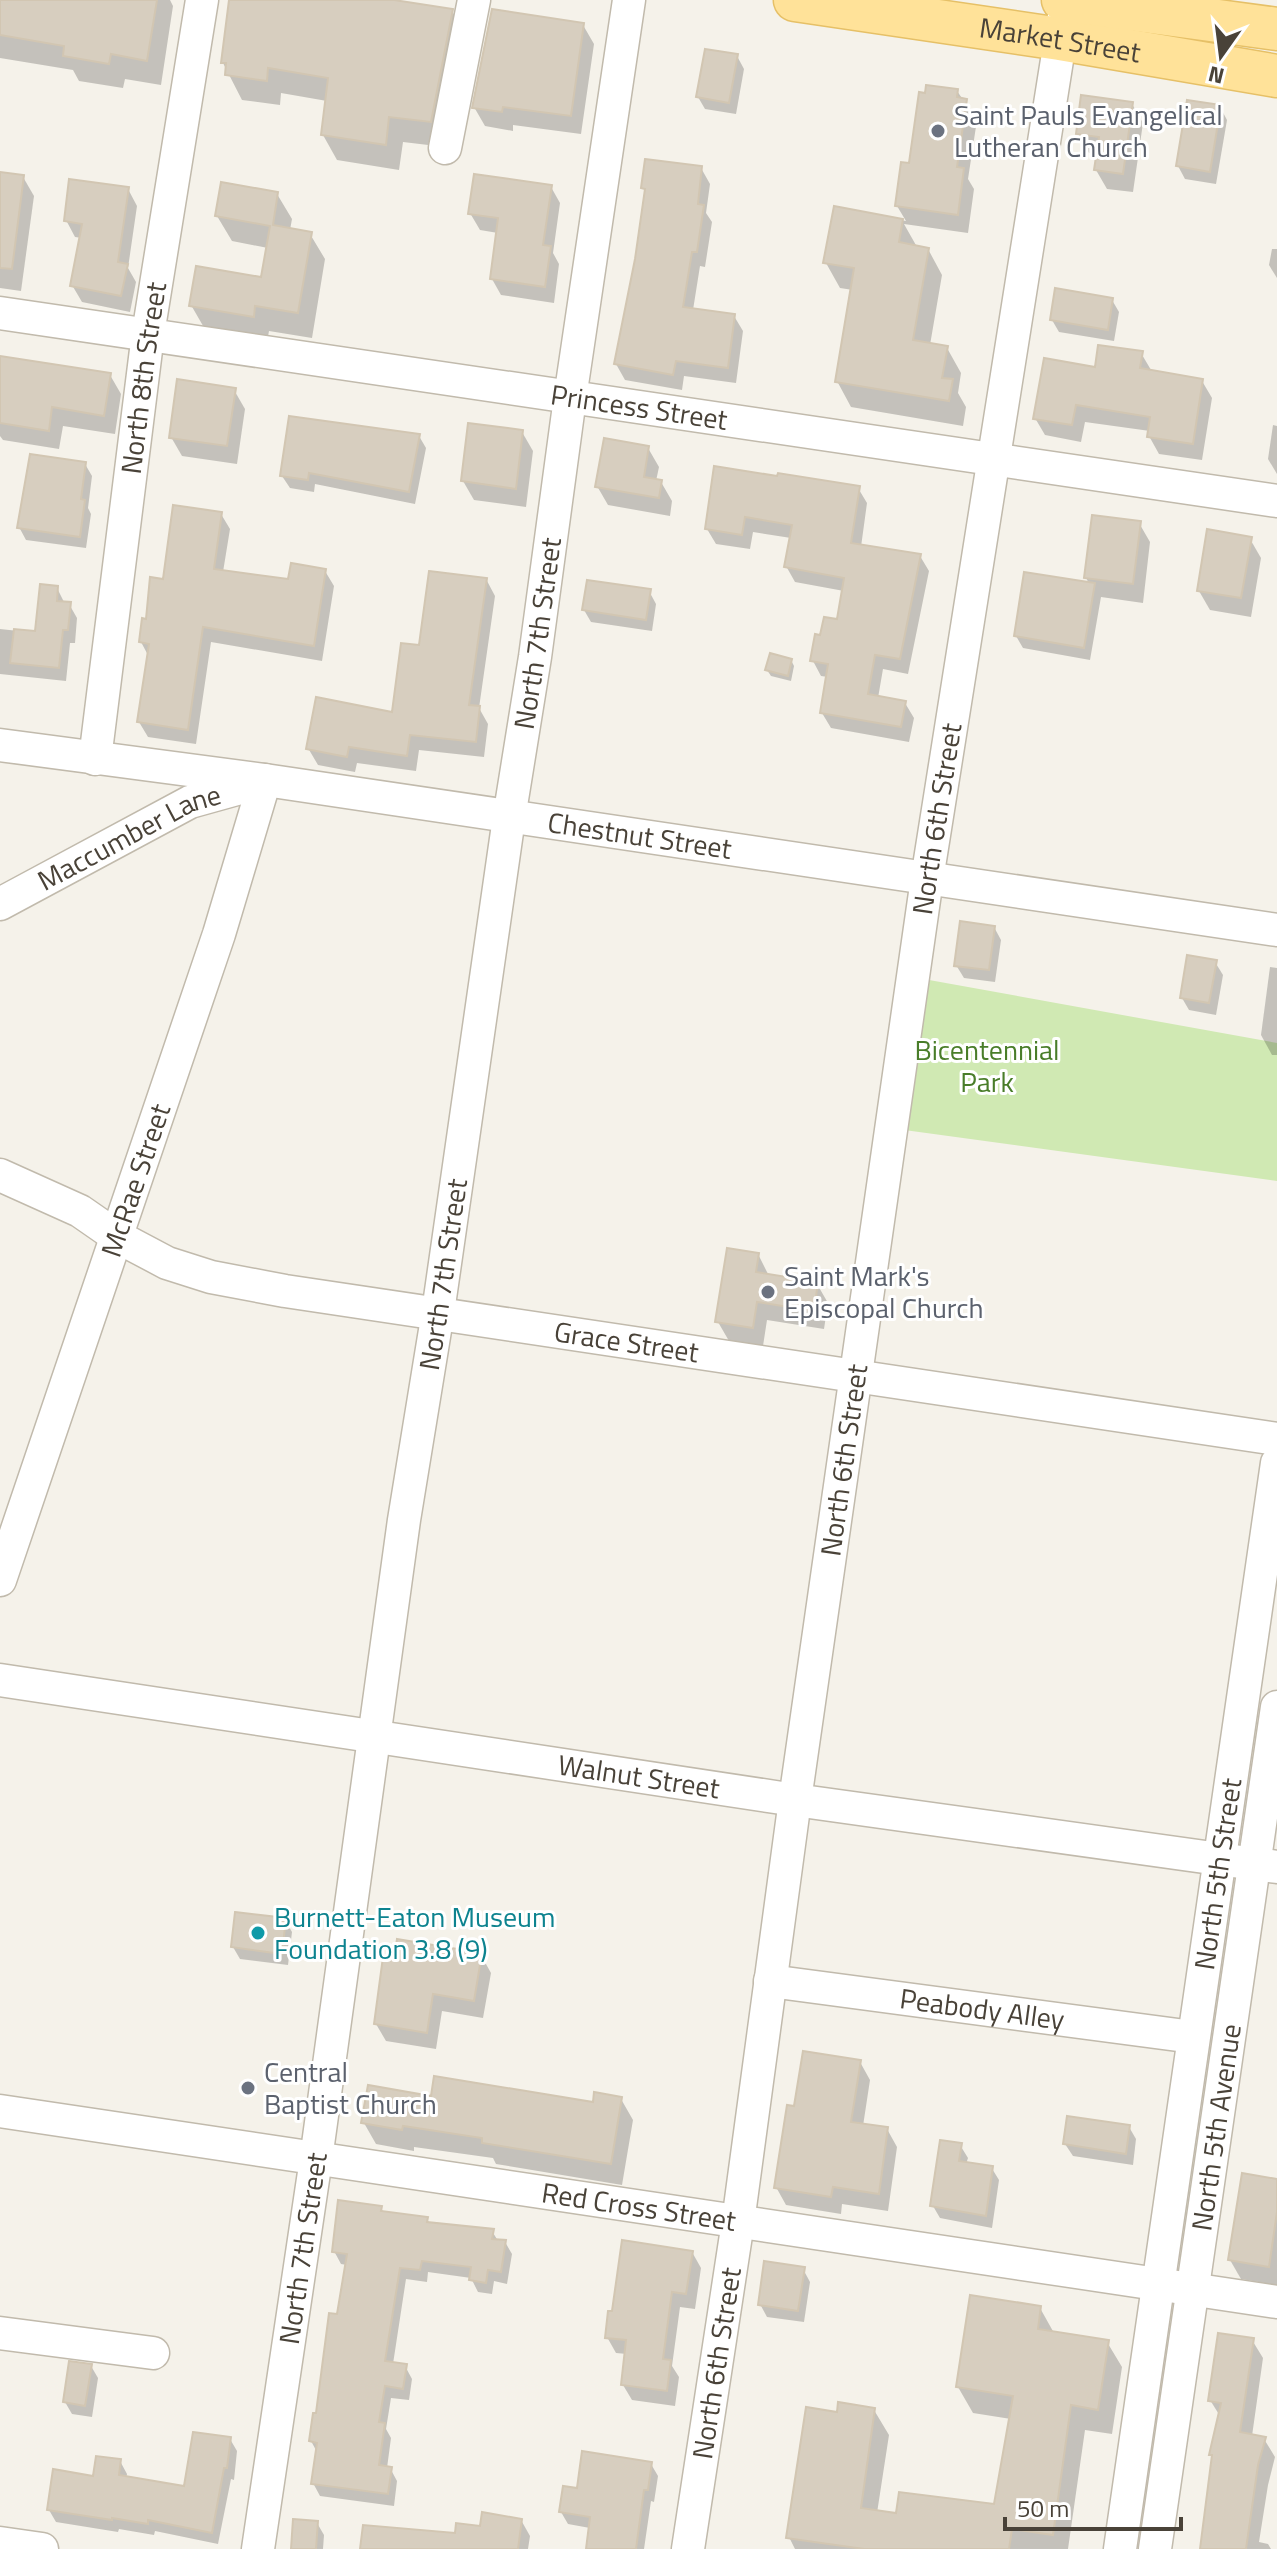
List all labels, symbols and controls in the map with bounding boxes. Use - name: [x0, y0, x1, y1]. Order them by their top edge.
- street label: Market Street: [977, 5, 1144, 73]
- north arrow: [1181, 16, 1261, 96]
- text: N: [1205, 57, 1228, 94]
- place label: Saint Pauls Evangelical Lutheran Church: [954, 93, 1223, 168]
- marker: Saint Pauls Evangelical Lutheran Church: [929, 122, 947, 140]
- street label: North 8th Street: [109, 279, 177, 476]
- street label: Princess Street: [548, 372, 731, 441]
- street label: North 7th Street: [502, 535, 572, 732]
- street label: North 6th Street: [900, 720, 972, 917]
- street label: Maccumber Lane: [29, 772, 226, 901]
- street label: Chestnut Street: [545, 800, 735, 870]
- park label: Bicentennial Park: [914, 1028, 1060, 1103]
- street label: McRae Street: [89, 1098, 181, 1263]
- street label: North 7th Street: [407, 1176, 478, 1373]
- place label: Saint Mark's Episcopal Church: [784, 1254, 983, 1329]
- marker: Saint Mark's Episcopal Church: [759, 1283, 777, 1301]
- street label: Grace Street: [551, 1309, 702, 1373]
- street label: North 6th Street: [808, 1361, 878, 1559]
- street label: Walnut Street: [555, 1742, 723, 1809]
- street label: North 5th Street: [1182, 1775, 1252, 1973]
- place label: Burnett-Eaton Museum Foundation 3.8 (9): [274, 1895, 555, 1970]
- marker: Burnett-Eaton Museum Foundation 3.8 (9): [249, 1924, 267, 1942]
- street label: Peabody Alley: [897, 1976, 1067, 2041]
- street label: North 5th Avenue: [1179, 2021, 1252, 2234]
- place label: Central Baptist Church: [264, 2050, 437, 2125]
- marker: Central Baptist Church: [239, 2079, 257, 2097]
- street label: North 7th Street: [267, 2150, 338, 2347]
- street label: Red Cross Street: [539, 2170, 739, 2242]
- street label: North 6th Street: [680, 2264, 752, 2462]
- scale bar: [1005, 2481, 1181, 2531]
- text: 50 m: [1017, 2490, 1069, 2526]

